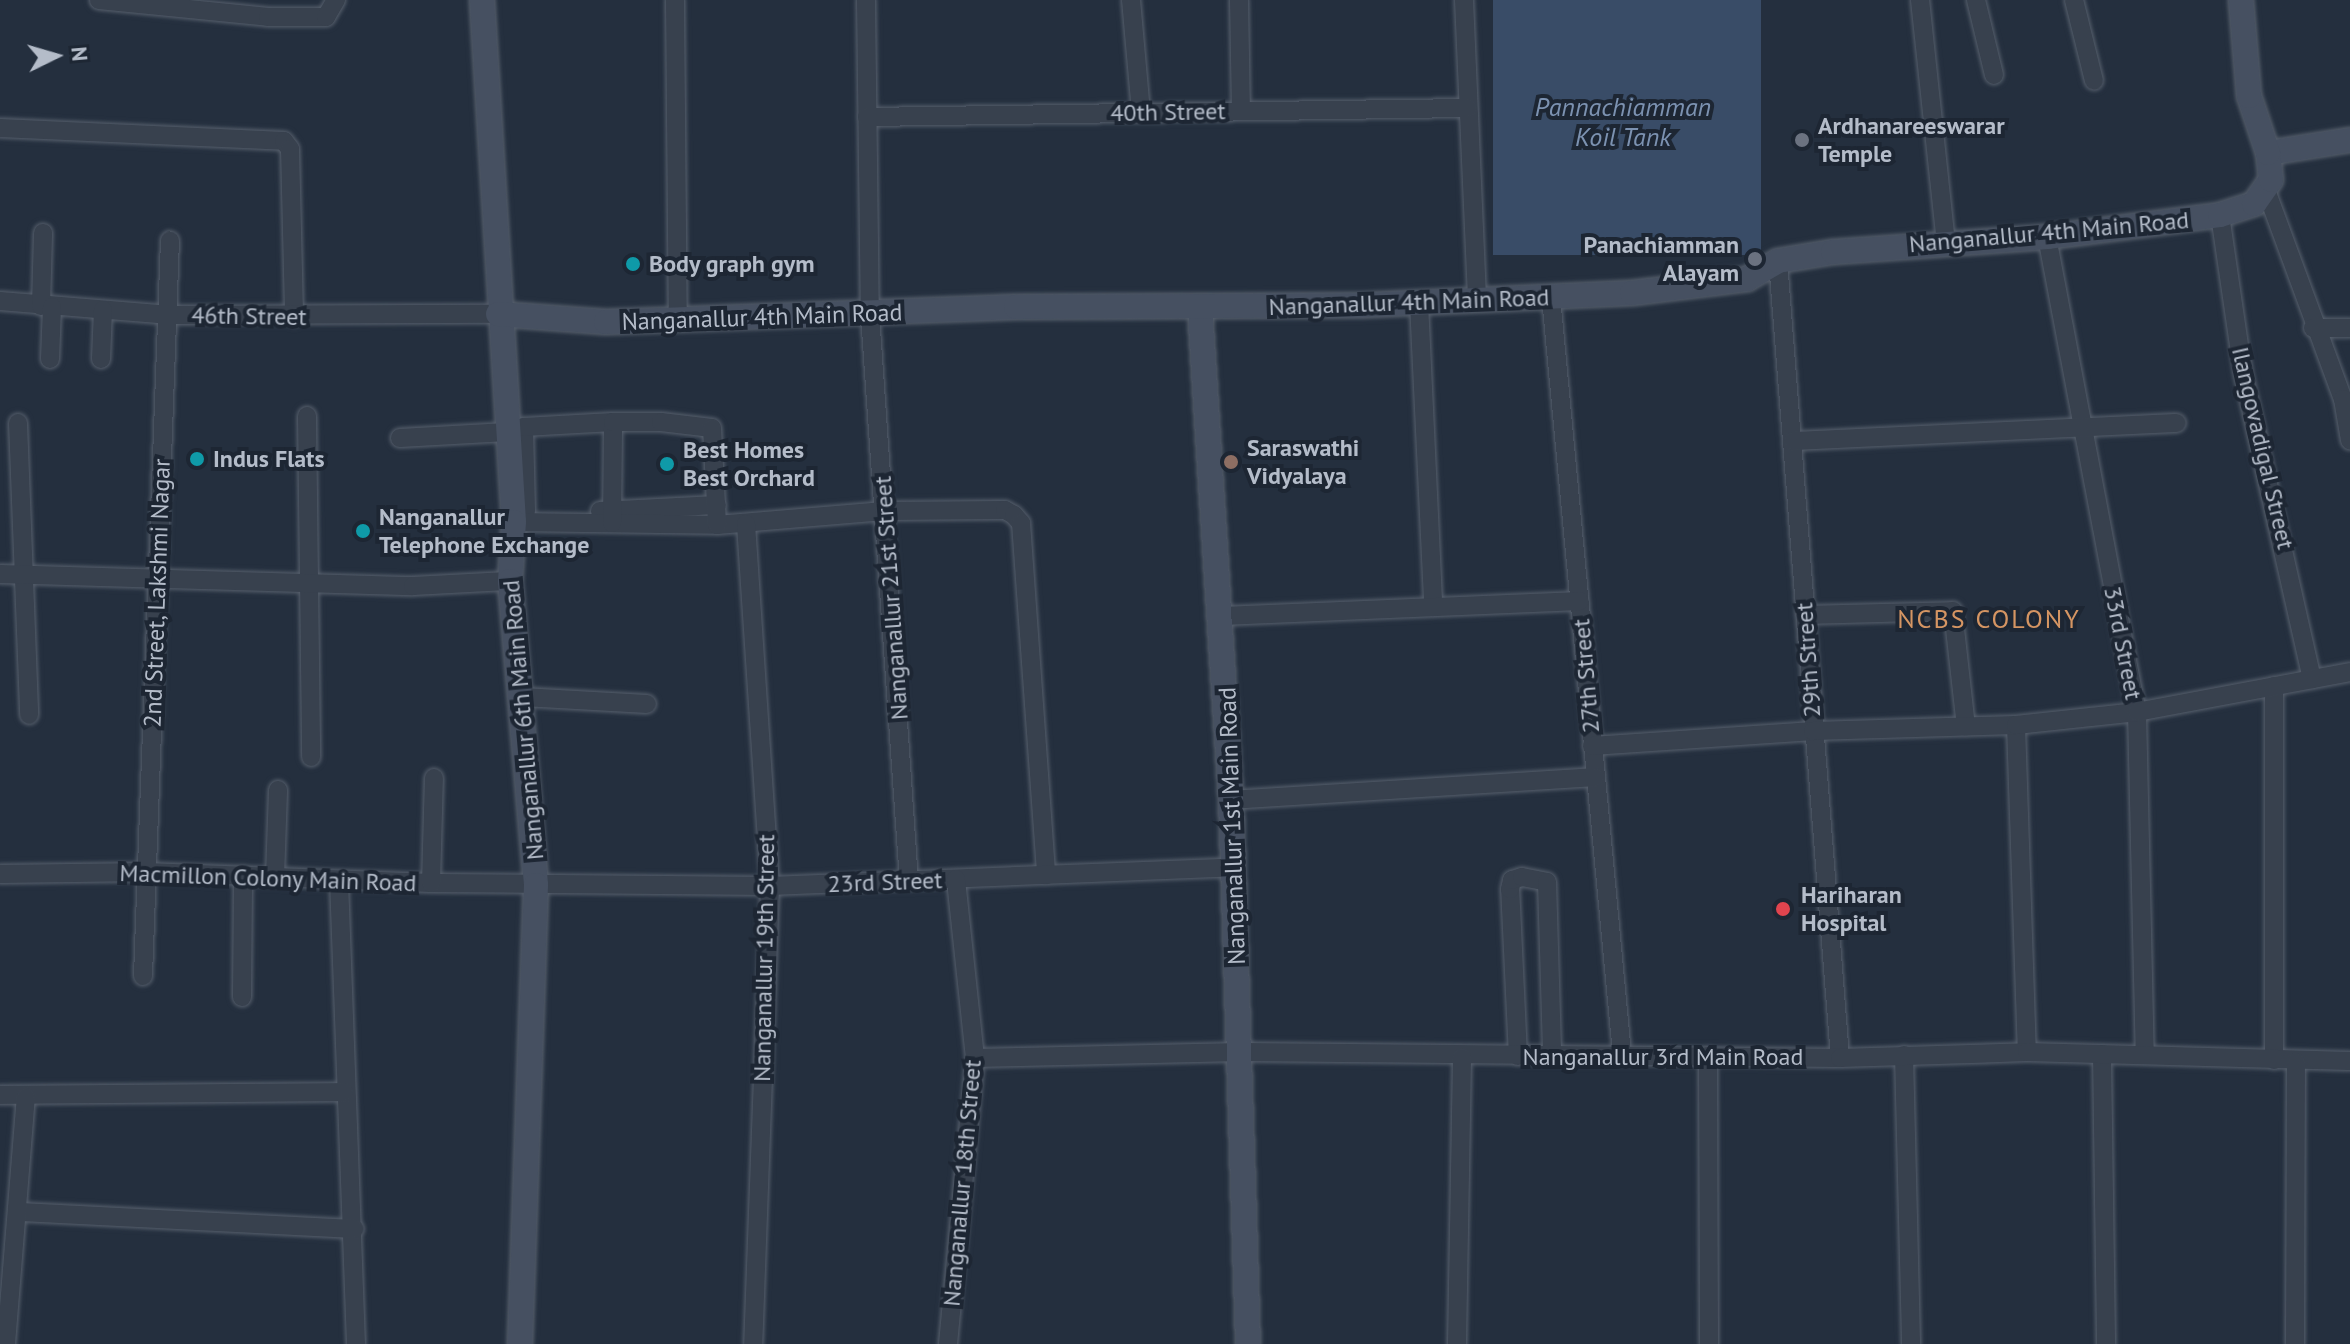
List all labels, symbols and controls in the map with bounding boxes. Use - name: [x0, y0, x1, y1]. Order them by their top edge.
- north arrow: [16, 16, 96, 96]
- text: N: [65, 45, 94, 62]
- water label: Pannachiamman Koil Tank: [1535, 91, 1711, 152]
- street label: 40th Street: [1110, 97, 1226, 127]
- place label: Ardhanareeswarar Temple: [1818, 112, 2005, 168]
- marker: Ardhanareeswarar Temple: [1793, 131, 1811, 149]
- street label: Nanganallur 4th Main Road: [1908, 205, 2190, 259]
- place label: Panachiamman Alayam: [1584, 231, 1739, 287]
- place label: Body graph gym: [649, 250, 816, 278]
- marker: Panachiamman Alayam: [1746, 250, 1764, 268]
- marker: Body graph gym: [624, 255, 642, 273]
- street label: Nanganallur 4th Main Road: [1268, 283, 1550, 321]
- street label: Nanganallur 4th Main Road: [621, 298, 903, 336]
- street label: 46th Street: [191, 301, 307, 331]
- street label: Ilangovadigal Street: [2226, 344, 2300, 552]
- place label: Saraswathi Vidyalaya: [1247, 434, 1359, 490]
- place label: Best Homes Best Orchard: [683, 436, 815, 492]
- place label: Indus Flats: [213, 445, 325, 473]
- marker: Indus Flats: [188, 450, 206, 468]
- marker: Saraswathi Vidyalaya: [1222, 453, 1240, 471]
- marker: Best Homes Best Orchard: [658, 455, 676, 473]
- street label: 2nd Street, Lakshmi Nagar: [138, 457, 176, 729]
- street label: Nanganallur 21st Street: [868, 475, 914, 721]
- place label: Nanganallur Telephone Exchange: [379, 503, 589, 559]
- marker: Nanganallur Telephone Exchange: [354, 522, 372, 540]
- street label: Nanganallur 6th Main Road: [496, 579, 550, 861]
- street label: 33rd Street: [2098, 584, 2148, 702]
- street label: 29th Street: [1790, 602, 1826, 718]
- district label: NCBS COLONY: [1897, 603, 2081, 635]
- street label: 27th Street: [1567, 618, 1605, 734]
- street label: Nanganallur 1st Main Road: [1213, 687, 1251, 965]
- street label: Nanganallur 19th Street: [747, 834, 781, 1082]
- street label: Macmillon Colony Main Road: [119, 858, 417, 898]
- street label: 23rd Street: [827, 866, 943, 898]
- place label: Hariharan Hospital: [1801, 881, 1902, 937]
- marker: Hariharan Hospital: [1772, 898, 1794, 920]
- street label: Nanganallur 3rd Main Road: [1523, 1043, 1803, 1071]
- street label: Nanganallur 18th Street: [937, 1058, 987, 1308]

